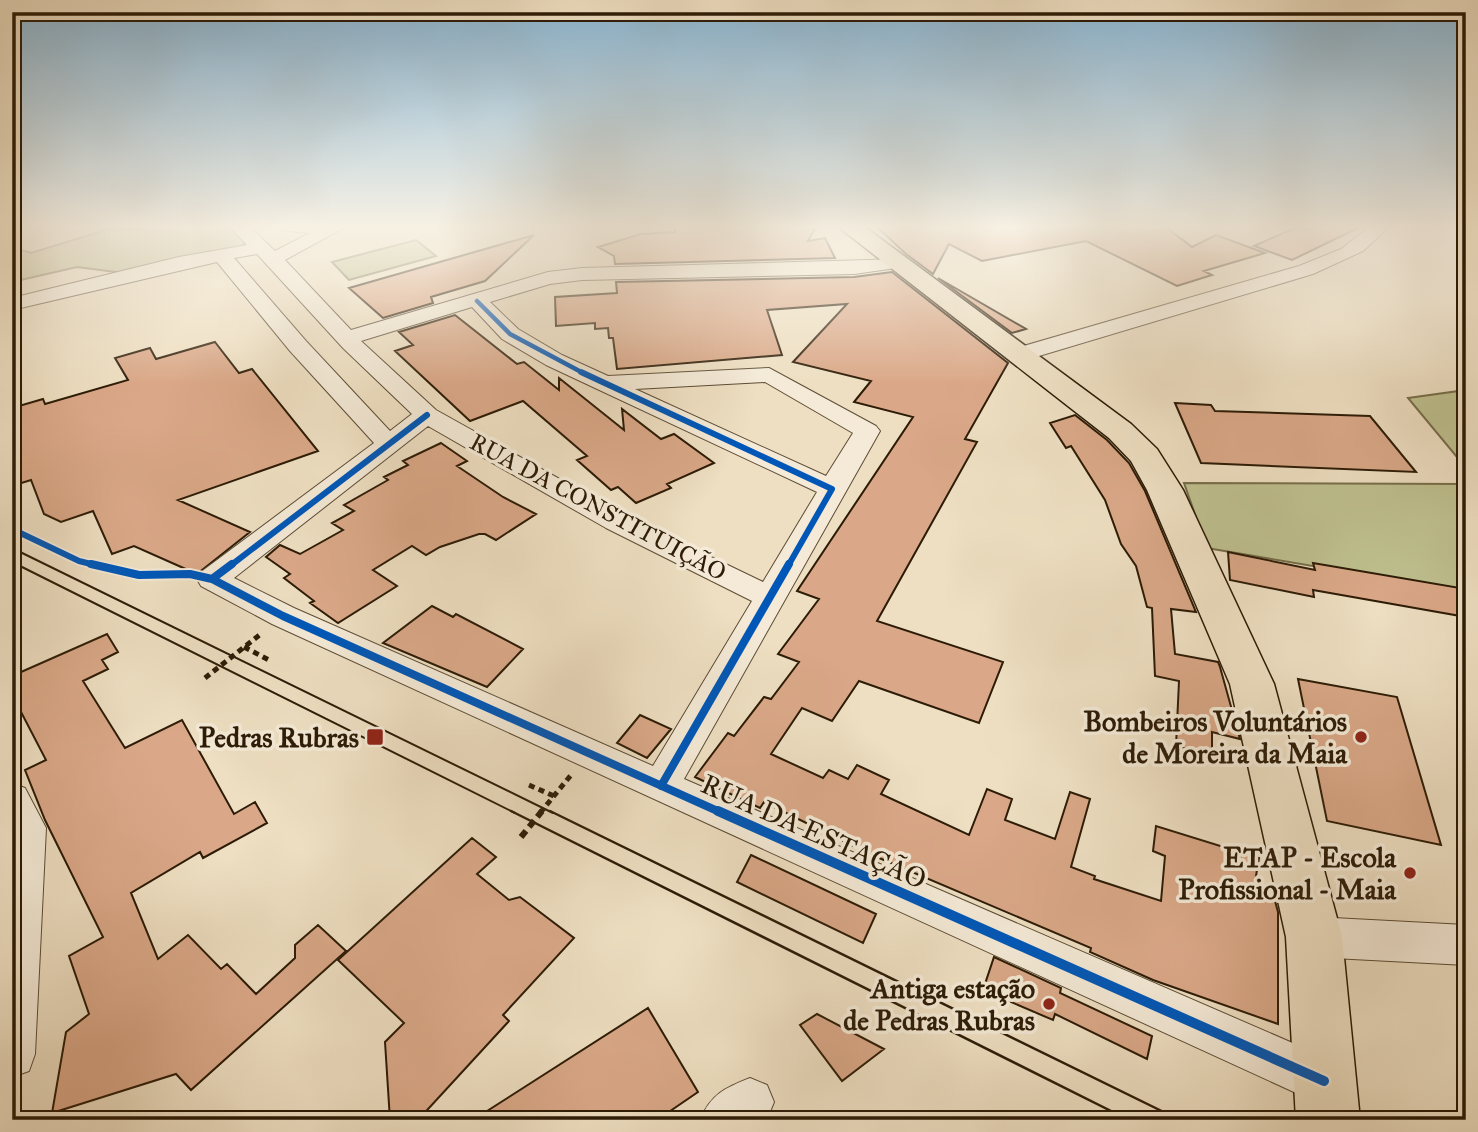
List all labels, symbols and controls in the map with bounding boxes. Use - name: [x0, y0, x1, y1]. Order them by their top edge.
- street label: RUA DA CONSTITUIÇÃO: [465, 427, 731, 587]
- place label: Bombeiros Voluntários de Moreira da Maia: [1084, 704, 1348, 771]
- place label: Pedras Rubras: [199, 720, 359, 755]
- marker: Pedras Rubras: [365, 727, 385, 747]
- marker: Bombeiros Voluntários de Moreira da Maia: [1353, 729, 1369, 745]
- street label: RUA DA ESTAÇÃO: [696, 766, 932, 897]
- place label: ETAP - Escola Profissional - Maia: [1179, 840, 1397, 907]
- marker: ETAP - Escola Profissional - Maia: [1402, 865, 1418, 881]
- place label: Antiga estação de Pedras Rubras: [843, 971, 1035, 1038]
- marker: Antiga estação de Pedras Rubras: [1041, 996, 1057, 1012]

